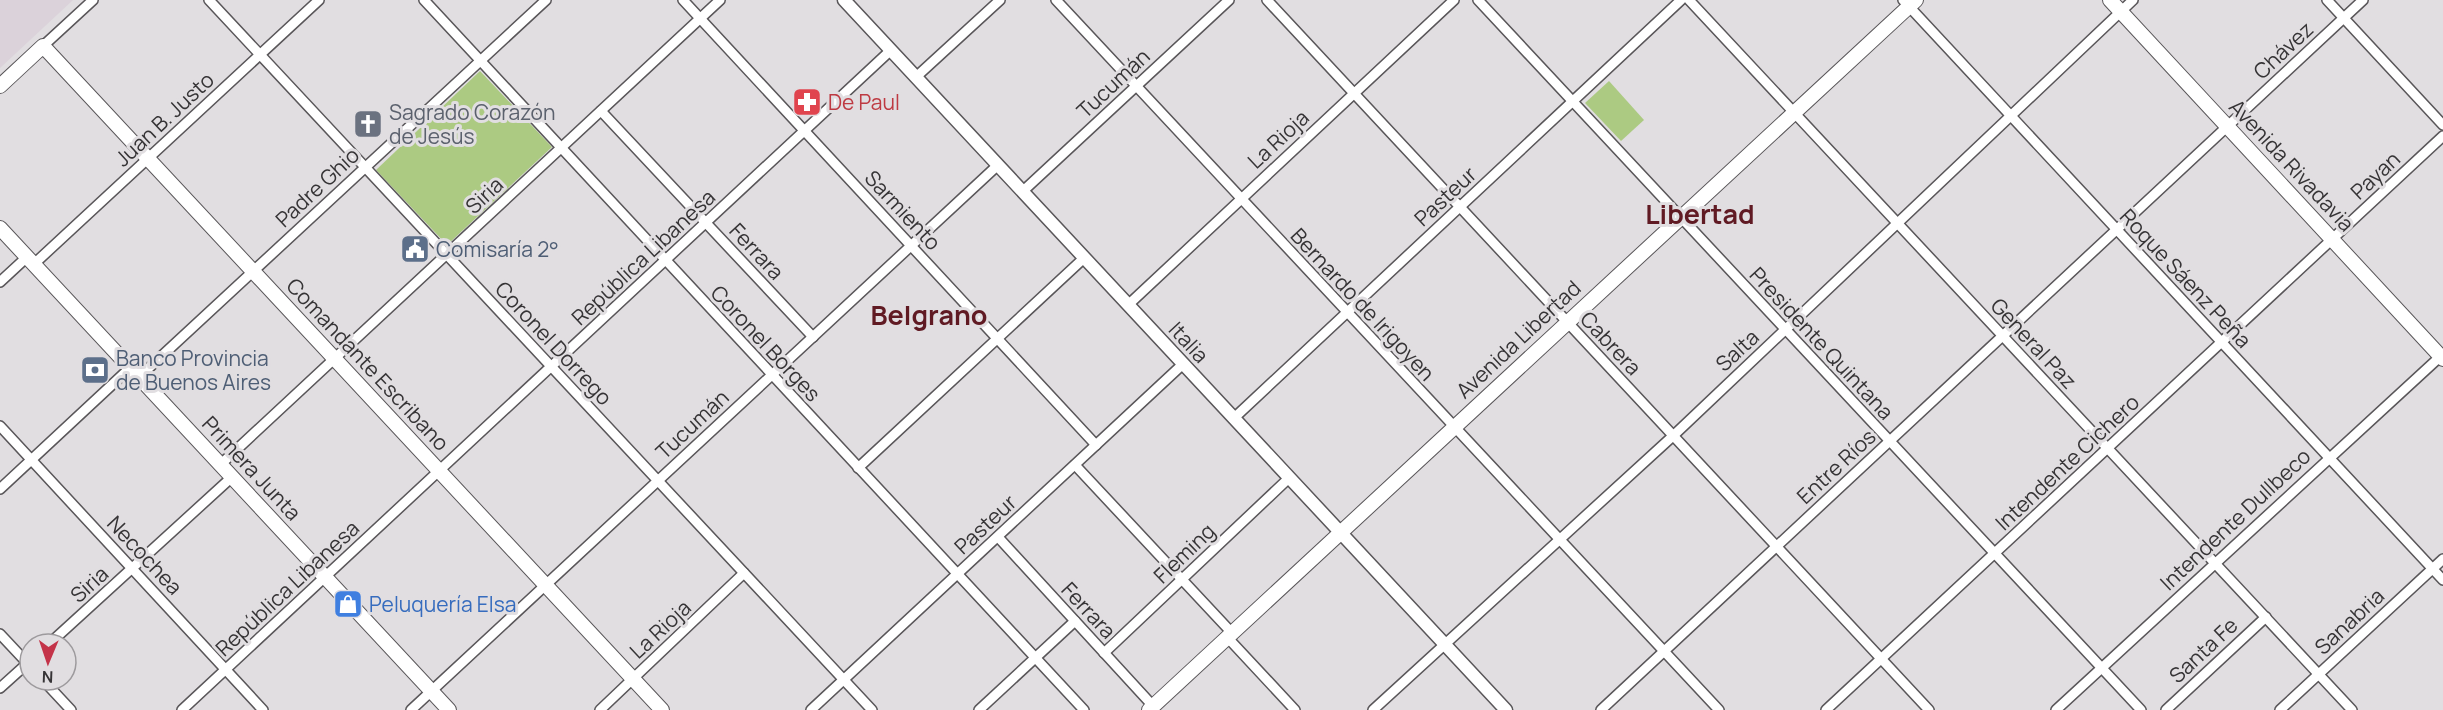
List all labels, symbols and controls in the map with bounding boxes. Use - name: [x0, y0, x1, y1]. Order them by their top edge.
- street label: Chávez: [2247, 15, 2319, 85]
- street label: Tucumán: [1071, 42, 1155, 124]
- street label: Juan B. Justo: [108, 66, 220, 172]
- pharmacy icon: De Paul: [791, 86, 823, 118]
- place label: De Paul: [828, 88, 900, 116]
- street label: Avenida Rivadavia: [2223, 93, 2361, 237]
- place label: Sagrado Corazón de Jesús: [389, 98, 555, 150]
- street label: La Rioja: [1241, 104, 1315, 174]
- church icon: Sagrado Corazón de Jesús: [352, 108, 384, 140]
- street label: Padre Ghio: [269, 141, 365, 233]
- street label: Payan: [2344, 145, 2406, 205]
- street label: Pasteur: [1408, 160, 1482, 232]
- street label: Sarmiento: [859, 164, 947, 256]
- street label: Siria: [459, 170, 509, 220]
- street label: República Libanesa: [565, 183, 721, 331]
- district label: Libertad: [1645, 195, 1755, 232]
- street label: Roque Sáenz Peña: [2114, 202, 2258, 354]
- street label: Ferrara: [724, 217, 790, 285]
- street label: Bernardo de Irigoyen: [1285, 222, 1441, 386]
- public building icon: Comisaría 2°: [399, 233, 431, 265]
- place label: Comisaría 2°: [436, 235, 559, 263]
- street label: Presidente Quintana: [1744, 261, 1900, 425]
- street label: Comandante Escribano: [281, 272, 455, 456]
- street label: Avenida Libertad: [1450, 274, 1586, 404]
- street label: Coronel Dorrego: [489, 275, 619, 411]
- street label: Coronel Borges: [705, 279, 827, 407]
- street label: General Paz: [1985, 292, 2083, 394]
- district label: Belgrano: [871, 296, 987, 333]
- street label: Cabrera: [1574, 305, 1648, 381]
- street label: Italia: [1163, 315, 1215, 369]
- street label: Salta: [1709, 323, 1765, 377]
- place label: Banco Provincia de Buenos Aires: [116, 344, 271, 396]
- bank icon: Banco Provincia de Buenos Aires: [79, 354, 111, 386]
- street label: Tucumán: [650, 383, 734, 465]
- street label: Intendente Cichero: [1989, 388, 2145, 536]
- street label: Primera Junta: [196, 410, 308, 526]
- street label: Entre Ríos: [1791, 422, 1881, 510]
- street label: Intendente Dullbeco: [2154, 442, 2316, 596]
- street label: Pasteur: [948, 488, 1022, 560]
- street label: Necochea: [101, 510, 189, 600]
- street label: República Libanesa: [209, 514, 365, 662]
- street label: Fleming: [1147, 517, 1221, 589]
- street label: Siria: [64, 560, 114, 608]
- street label: Ferrara: [1056, 576, 1122, 644]
- street label: Sanabria: [2308, 582, 2390, 660]
- shop icon: Peluquería Elsa: [332, 588, 364, 620]
- place label: Peluquería Elsa: [369, 590, 516, 618]
- street label: La Rioja: [623, 594, 697, 664]
- street label: Santa Fe: [2163, 611, 2243, 689]
- north arrow: [18, 632, 78, 692]
- text: N: [41, 666, 54, 688]

